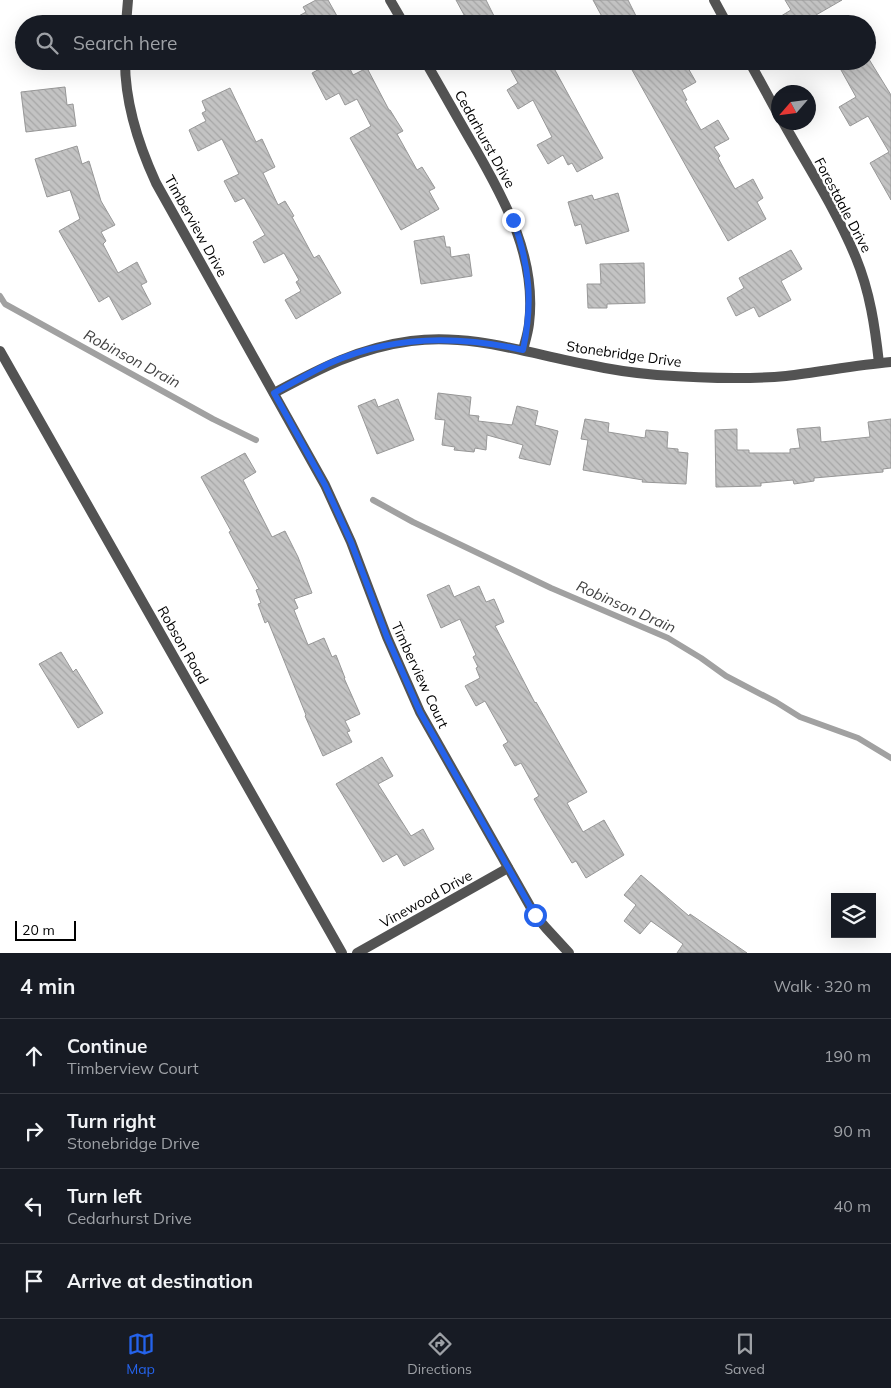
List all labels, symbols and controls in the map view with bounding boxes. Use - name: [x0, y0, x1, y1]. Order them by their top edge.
- search box: [15, 15, 876, 70]
- icon: search: [33, 29, 61, 57]
- text: Search here: [73, 31, 177, 55]
- north arrow: [771, 85, 816, 130]
- street label: Cedarhurst Drive: [451, 87, 519, 191]
- street label: Forestdale Drive: [810, 154, 876, 256]
- street label: Timberview Drive: [161, 172, 231, 280]
- route end: [502, 209, 525, 232]
- water label: Robinson Drain: [81, 325, 184, 392]
- street label: Stonebridge Drive: [565, 337, 683, 371]
- water label: Robinson Drain: [574, 576, 679, 637]
- street label: Robson Road: [153, 603, 213, 687]
- street label: Timberview Court: [387, 619, 453, 731]
- street label: Vinewood Drive: [377, 866, 475, 932]
- map controls: [831, 893, 876, 938]
- button: layers: [831, 893, 876, 938]
- route start: [524, 904, 547, 927]
- scale bar: [15, 918, 76, 941]
- text: 20 m: [22, 921, 55, 939]
- text: 4 min: [20, 973, 75, 999]
- text: Walk · 320 m: [773, 976, 871, 996]
- text: Continue: [67, 1034, 147, 1058]
- icon: ahead: [20, 1042, 48, 1070]
- text: 190 m: [824, 1046, 871, 1066]
- text: Timberview Court: [67, 1058, 199, 1078]
- text: Turn right: [67, 1109, 156, 1133]
- icon: right: [20, 1117, 48, 1145]
- text: 90 m: [834, 1121, 871, 1141]
- text: Stonebridge Drive: [67, 1133, 200, 1153]
- text: Turn left: [67, 1184, 142, 1208]
- icon: left: [20, 1192, 48, 1220]
- text: 40 m: [834, 1196, 871, 1216]
- text: Cedarhurst Drive: [67, 1208, 192, 1228]
- icon: arrive: [20, 1267, 48, 1295]
- text: Arrive at destination: [67, 1269, 253, 1293]
- tab: Map: [126, 1330, 155, 1378]
- tab: Directions: [407, 1330, 472, 1378]
- tab: Saved: [724, 1330, 765, 1378]

